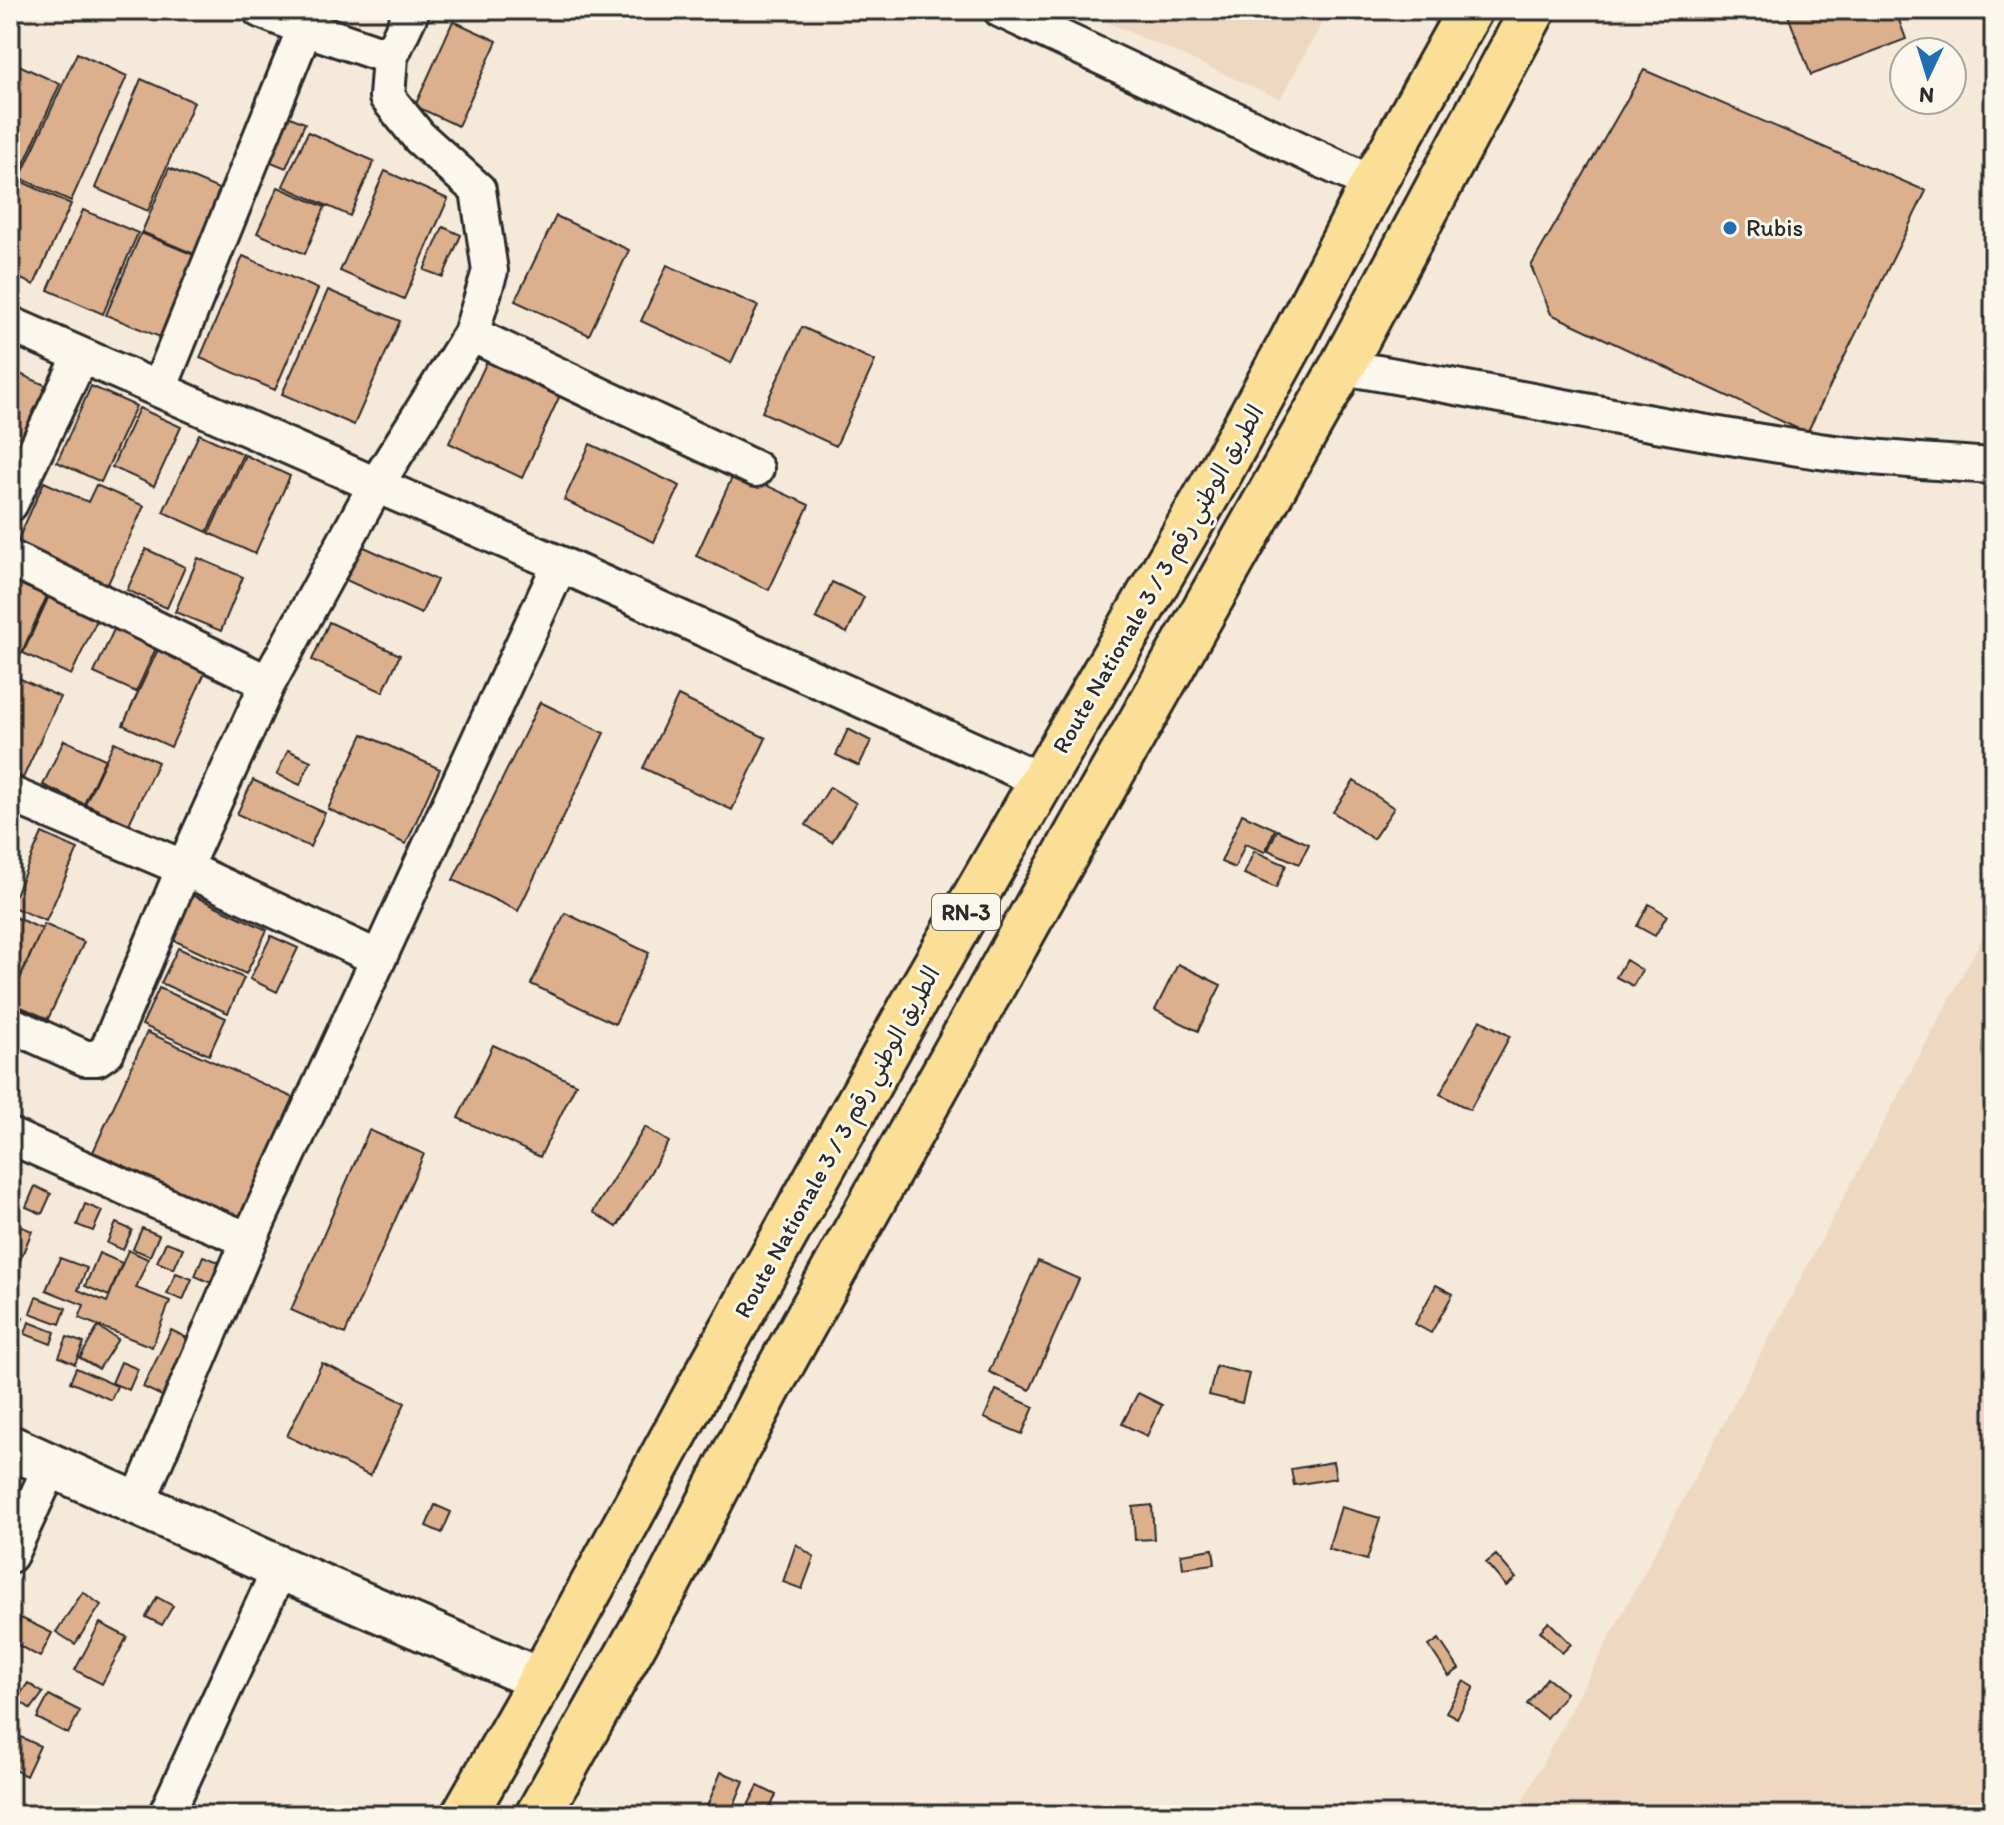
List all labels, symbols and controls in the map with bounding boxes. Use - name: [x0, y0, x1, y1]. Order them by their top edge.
- north arrow: [1888, 36, 1968, 116]
- text: N: [1918, 81, 1935, 109]
- place label: Rubis: [1746, 213, 1803, 242]
- marker: Rubis: [1721, 219, 1739, 237]
- street label: Route Nationale 3 / الطريق الوطني رقم 3: [1046, 399, 1276, 762]
- road number: RN-3: [932, 894, 1000, 930]
- street label: Route Nationale 3 / الطريق الوطني رقم 3: [727, 961, 952, 1326]

